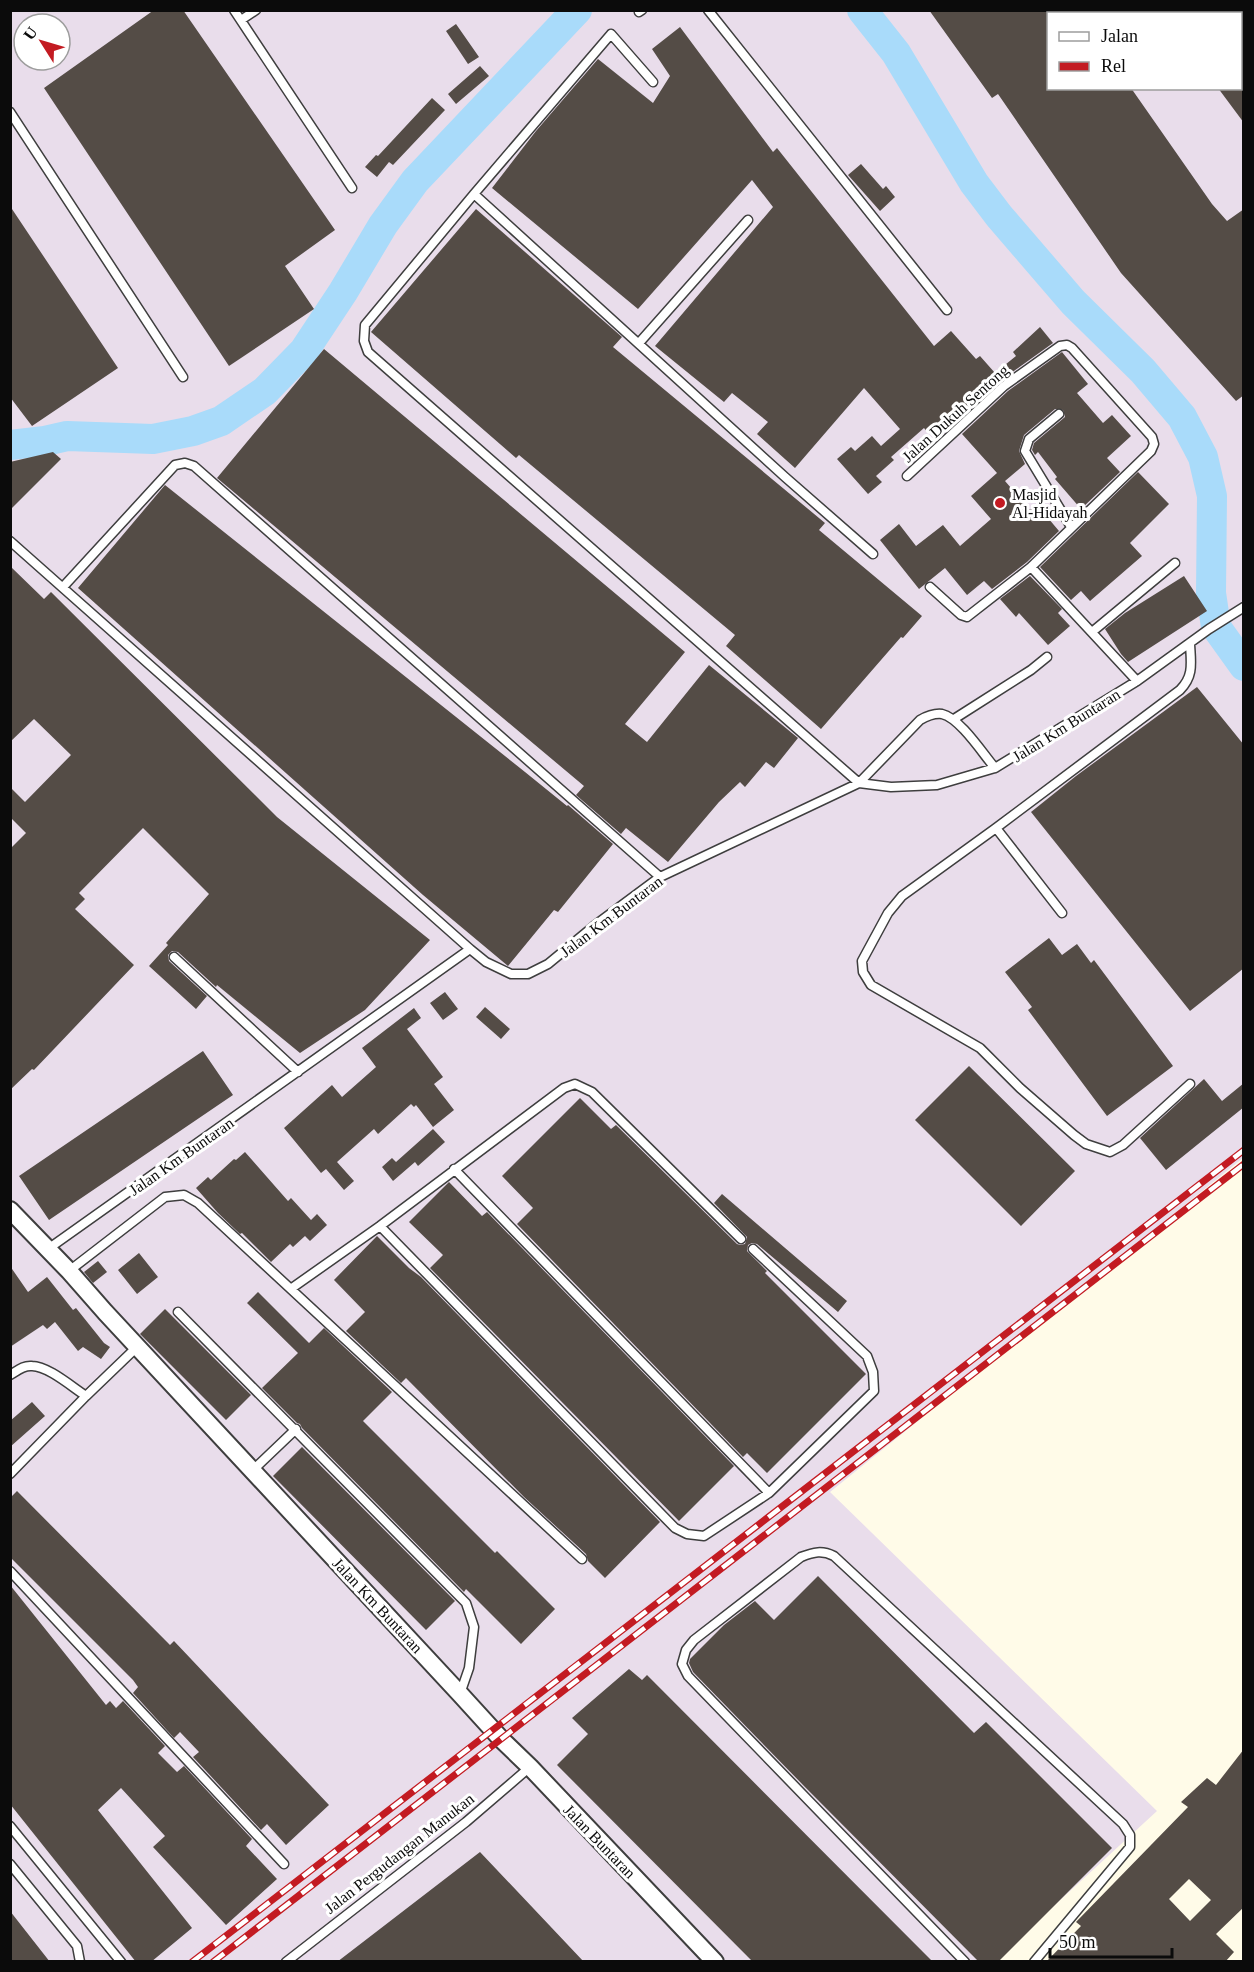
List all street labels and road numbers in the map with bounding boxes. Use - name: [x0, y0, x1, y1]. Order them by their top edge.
- street label: Jalan Dukuh Sentong: [899, 361, 1013, 466]
- street label: Jalan Km Buntaran: [1009, 685, 1123, 765]
- street label: Jalan Km Buntaran: [557, 872, 666, 960]
- street label: Jalan Km Buntaran: [126, 1114, 237, 1199]
- street label: Jalan Km Buntaran: [329, 1554, 426, 1656]
- street label: Jalan Pergudangan Manukan: [321, 1790, 478, 1918]
- street label: Jalan Buntaran: [560, 1801, 639, 1882]

